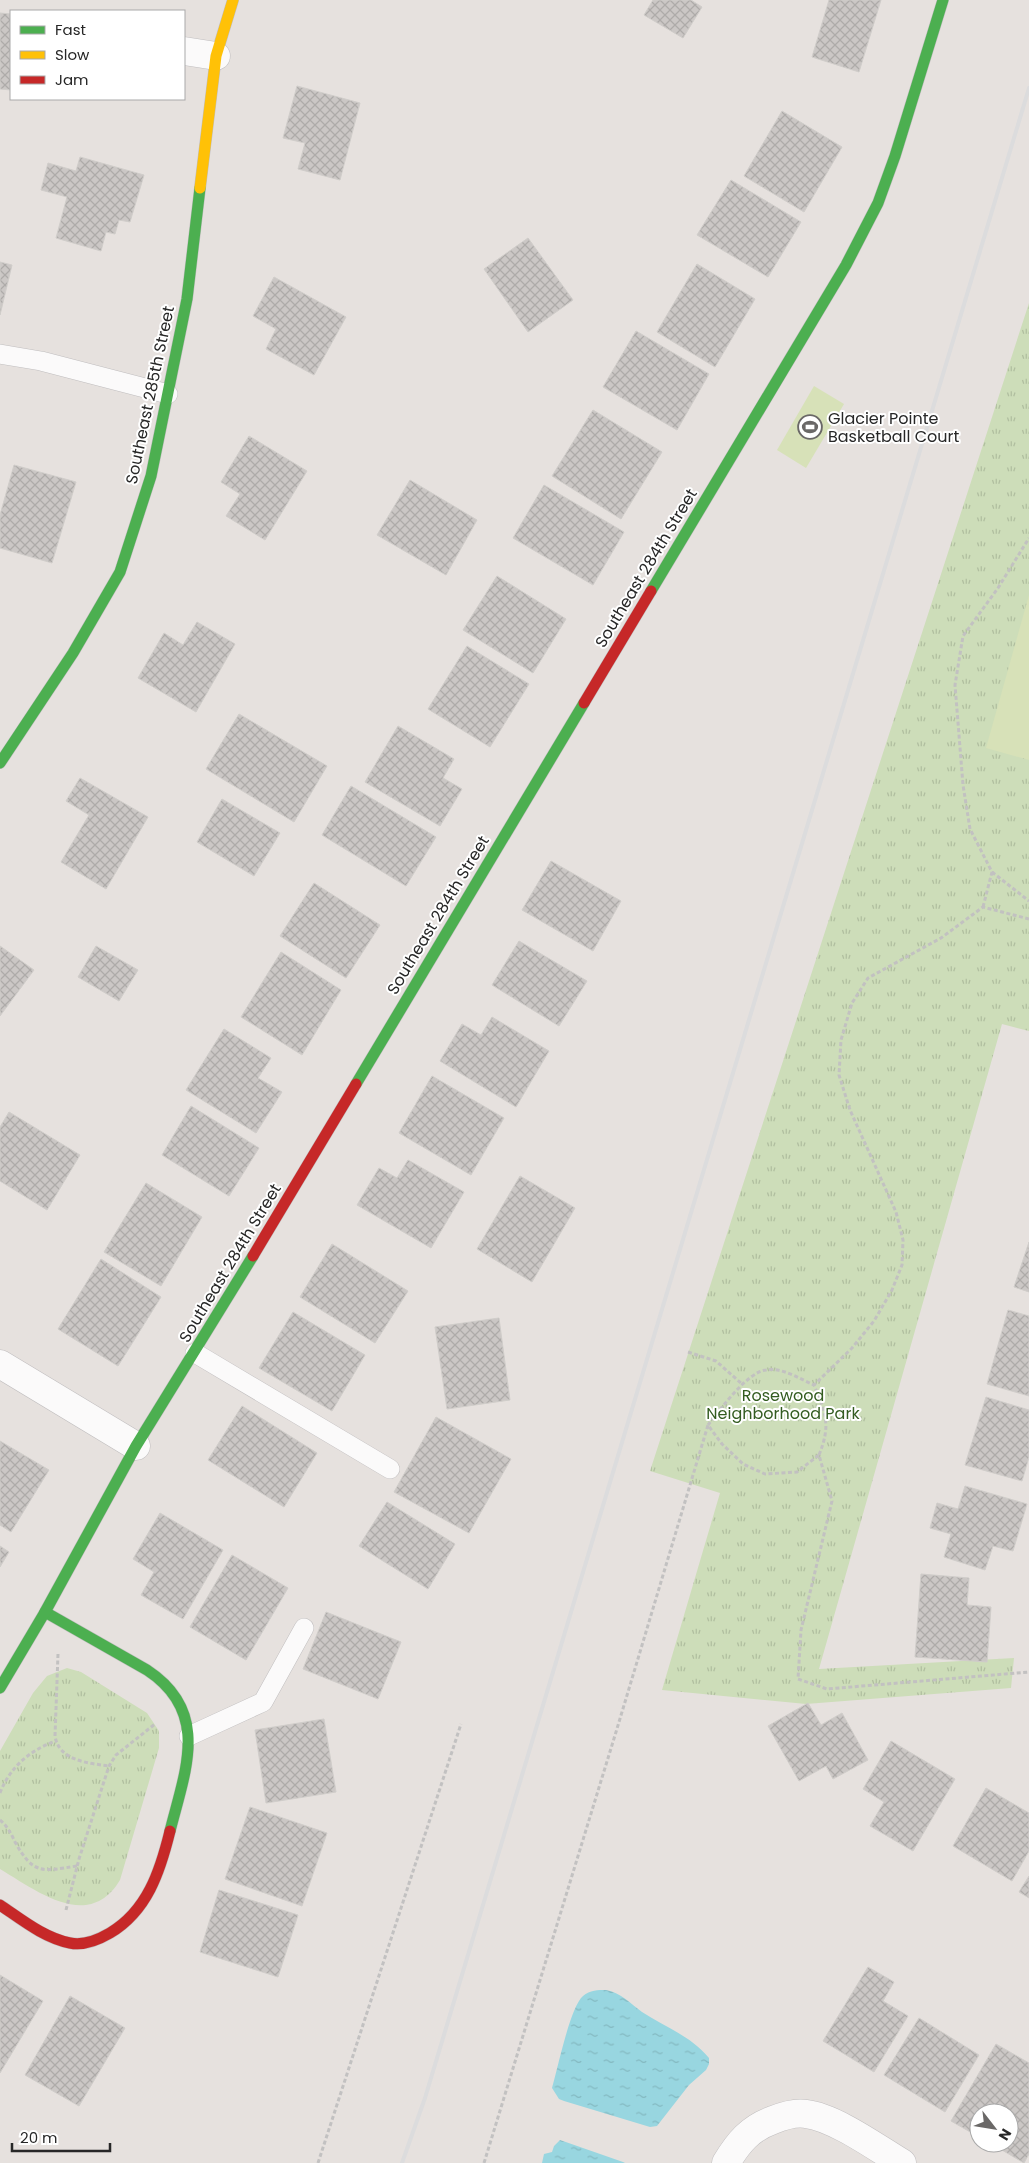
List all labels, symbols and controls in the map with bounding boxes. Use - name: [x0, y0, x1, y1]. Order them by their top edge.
- legend: [10, 10, 185, 100]
- text: Fast: [55, 19, 86, 40]
- text: Slow: [55, 44, 90, 65]
- text: Jam: [55, 69, 89, 90]
- street label: Southeast 285th Street: [120, 304, 180, 486]
- place label: Glacier Pointe Basketball Court: [828, 407, 960, 448]
- sports icon: Glacier Pointe Basketball Court: [797, 414, 823, 440]
- street label: Southeast 284th Street: [589, 484, 703, 652]
- street label: Southeast 284th Street: [381, 831, 495, 999]
- street label: Southeast 284th Street: [173, 1179, 287, 1347]
- park label: Rosewood Neighborhood Park: [706, 1384, 860, 1425]
- north arrow: [969, 2103, 1019, 2153]
- scale bar: [12, 2120, 110, 2152]
- text: N: [994, 2125, 1016, 2144]
- text: 20 m: [20, 2127, 58, 2148]

